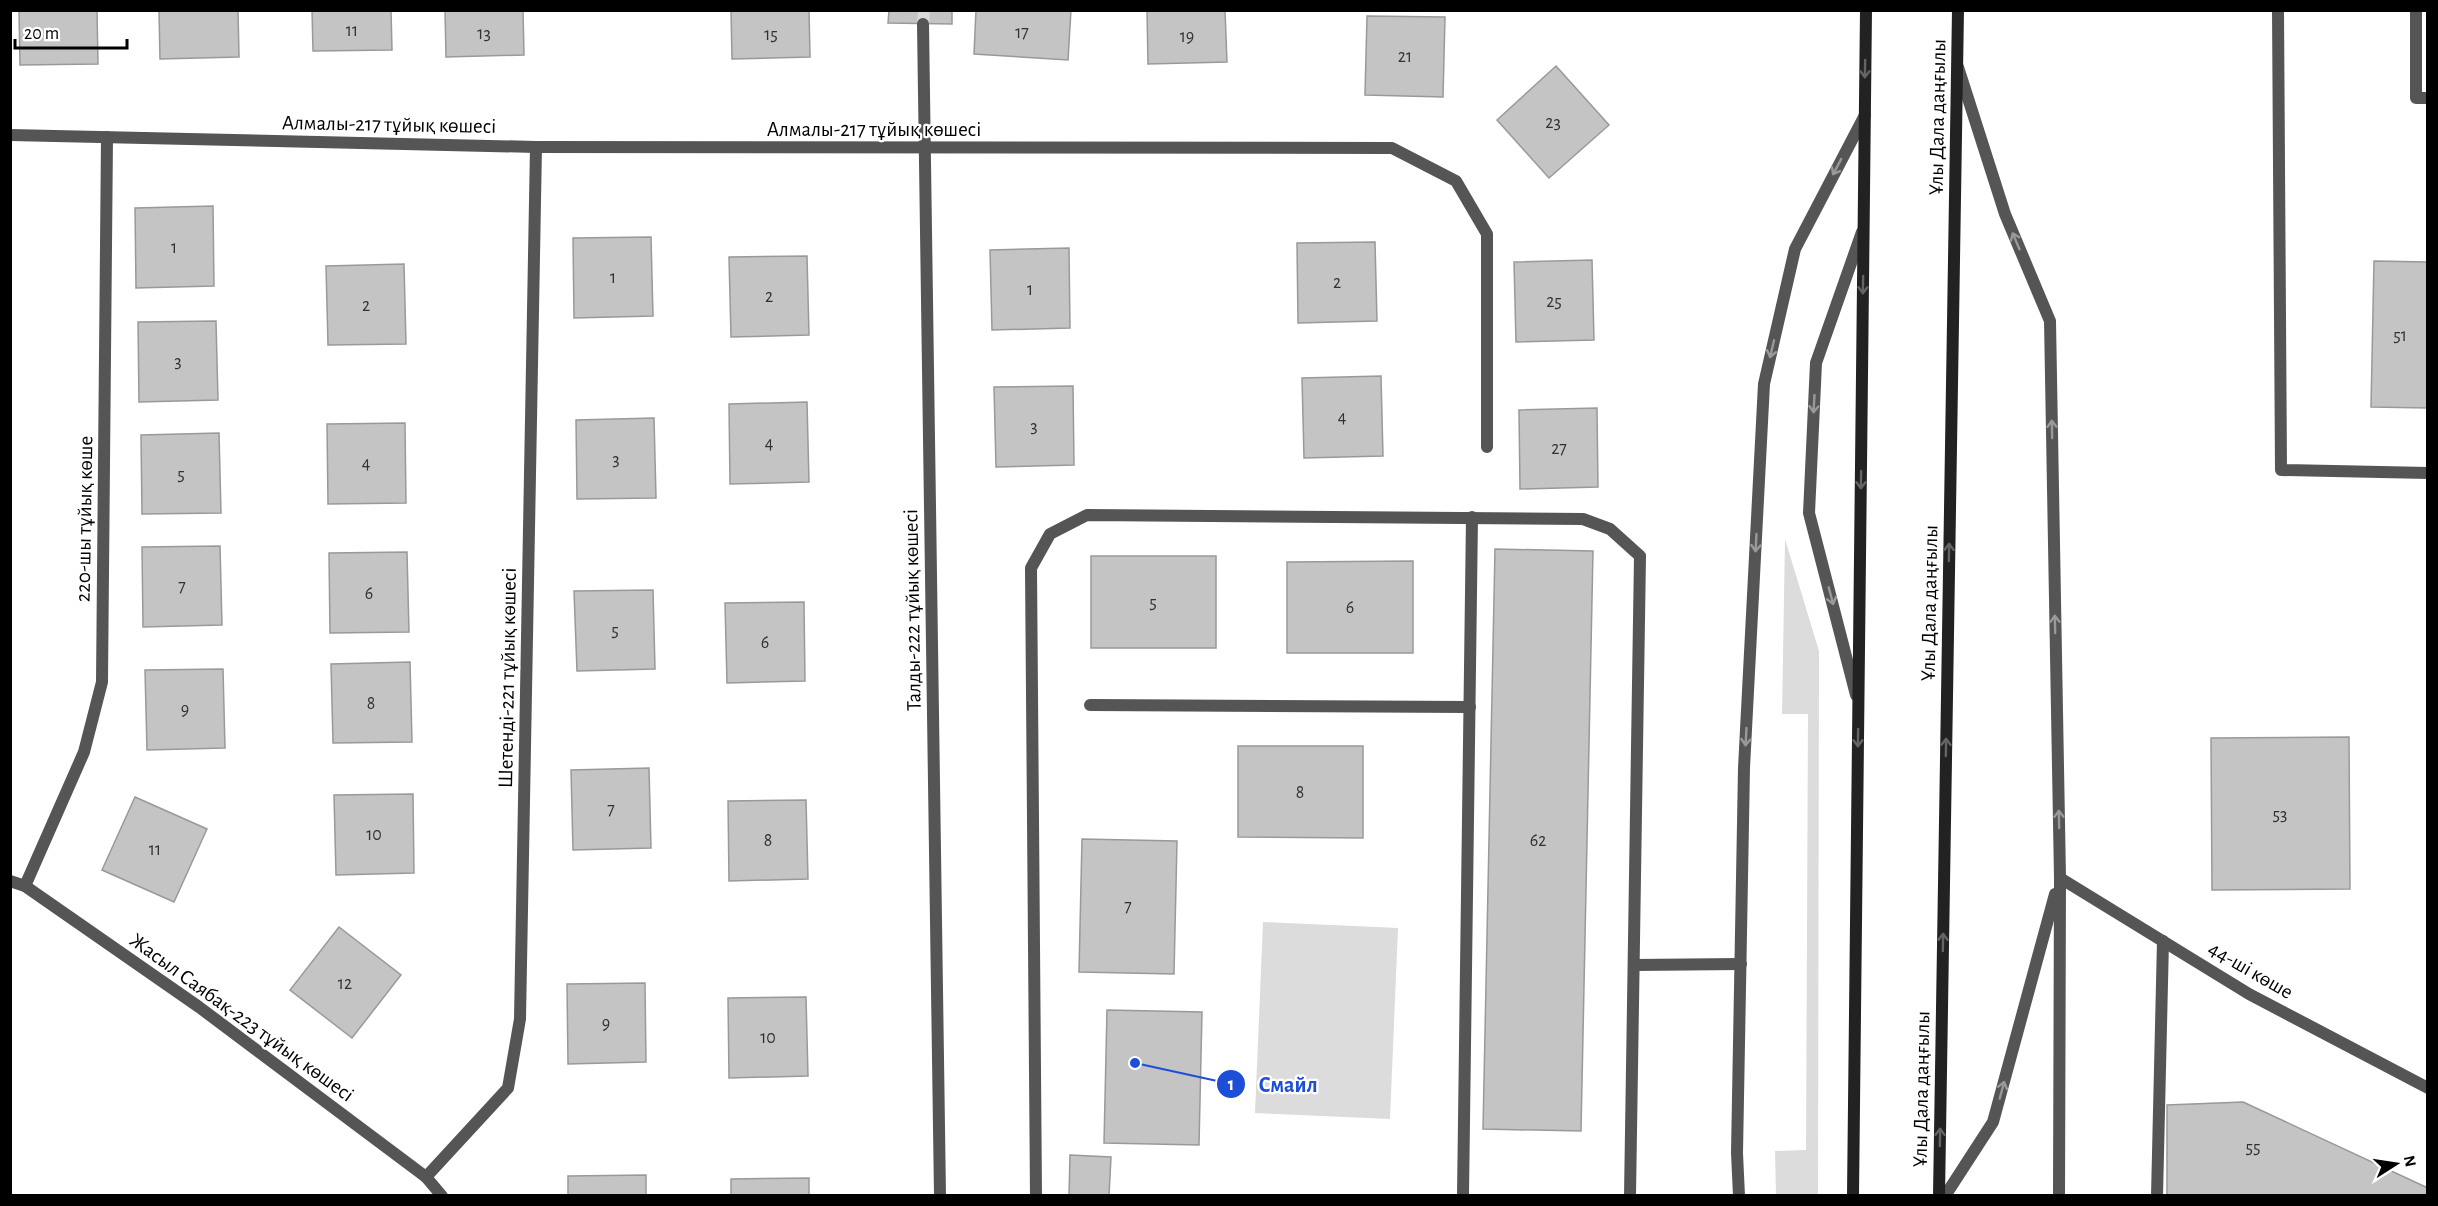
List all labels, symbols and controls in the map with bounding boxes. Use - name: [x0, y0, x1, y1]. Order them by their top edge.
- scale bar: [15, 12, 128, 50]
- house number: 11: [346, 22, 358, 40]
- house number: 17: [1015, 24, 1029, 42]
- text: 20 m: [24, 25, 59, 43]
- house number: 13: [477, 25, 491, 43]
- house number: 15: [764, 26, 778, 44]
- house number: 19: [1180, 28, 1194, 46]
- street label: Ұлы Дала даңғылы: [1926, 39, 1949, 195]
- house number: 21: [1398, 48, 1412, 66]
- one-way arrow: [1859, 58, 1871, 78]
- street label: Алмалы-217 тұйық көшесі: [282, 112, 496, 137]
- house number: 23: [1545, 114, 1561, 132]
- street label: Алмалы-217 тұйық көшесі: [767, 119, 981, 140]
- one-way arrow: [1831, 157, 1843, 175]
- one-way arrow: [2010, 233, 2021, 251]
- house number: 1: [171, 239, 177, 257]
- house number: 1: [610, 269, 616, 287]
- house number: 2: [1333, 274, 1341, 292]
- one-way arrow: [1857, 274, 1869, 294]
- house number: 1: [1027, 281, 1033, 299]
- house number: 2: [765, 288, 773, 306]
- house number: 25: [1546, 293, 1562, 311]
- house number: 2: [362, 297, 370, 315]
- house number: 51: [2393, 327, 2407, 345]
- one-way arrow: [1766, 338, 1777, 358]
- house number: 3: [174, 353, 182, 371]
- one-way arrow: [1808, 393, 1819, 413]
- house number: 4: [1338, 409, 1347, 427]
- house number: 3: [1030, 418, 1038, 436]
- one-way arrow: [2046, 420, 2058, 440]
- house number: 4: [765, 435, 774, 453]
- street label: 220-шы тұйық көше: [73, 436, 96, 602]
- house number: 27: [1551, 440, 1567, 458]
- house number: 3: [612, 451, 620, 469]
- house number: 4: [362, 455, 371, 473]
- house number: 5: [177, 466, 185, 484]
- one-way arrow: [1855, 469, 1867, 489]
- street label: Талды-222 тұйық көшесі: [900, 509, 925, 711]
- street label: Ұлы Дала даңғылы: [1918, 525, 1941, 681]
- one-way arrow: [1750, 532, 1761, 552]
- one-way arrow: [1943, 543, 1955, 563]
- street label: Шетенді-221 тұйық көшесі: [495, 567, 520, 789]
- house number: 7: [178, 578, 186, 596]
- house number: 6: [365, 585, 373, 603]
- one-way arrow: [1825, 586, 1837, 605]
- house number: 5: [1149, 594, 1157, 612]
- house number: 6: [1346, 599, 1354, 617]
- one-way arrow: [2049, 615, 2061, 635]
- house number: 5: [611, 622, 619, 640]
- house number: 6: [761, 634, 769, 652]
- house number: 8: [367, 695, 375, 713]
- house number: 9: [181, 701, 189, 719]
- one-way arrow: [1740, 727, 1751, 747]
- one-way arrow: [1852, 727, 1864, 747]
- one-way arrow: [1940, 738, 1952, 758]
- house number: 8: [1296, 784, 1304, 802]
- house number: 7: [607, 801, 615, 819]
- house number: 53: [2273, 806, 2287, 824]
- one-way arrow: [2053, 810, 2064, 830]
- house number: 10: [366, 826, 382, 844]
- house number: 8: [764, 832, 772, 850]
- house number: 62: [1530, 832, 1546, 850]
- house number: 11: [149, 841, 161, 859]
- house number: 7: [1124, 898, 1132, 916]
- street label: Жасыл Саябақ-223 тұйық көшесі: [126, 929, 358, 1106]
- one-way arrow: [1937, 933, 1949, 953]
- street label: 44-ші көше: [2205, 938, 2297, 1003]
- house number: 12: [338, 975, 352, 993]
- street label: Ұлы Дала даңғылы: [1910, 1011, 1933, 1167]
- house number: 9: [602, 1015, 610, 1033]
- house number: 10: [760, 1029, 776, 1047]
- callout: Смайл: [1216, 1064, 1329, 1104]
- text: Смайл: [1258, 1074, 1318, 1096]
- text: 1: [1228, 1076, 1234, 1094]
- one-way arrow: [1997, 1080, 2008, 1099]
- one-way arrow: [1934, 1128, 1946, 1148]
- north arrow: [2366, 1134, 2426, 1194]
- house number: 55: [2245, 1139, 2261, 1157]
- text: N: [2401, 1154, 2419, 1168]

